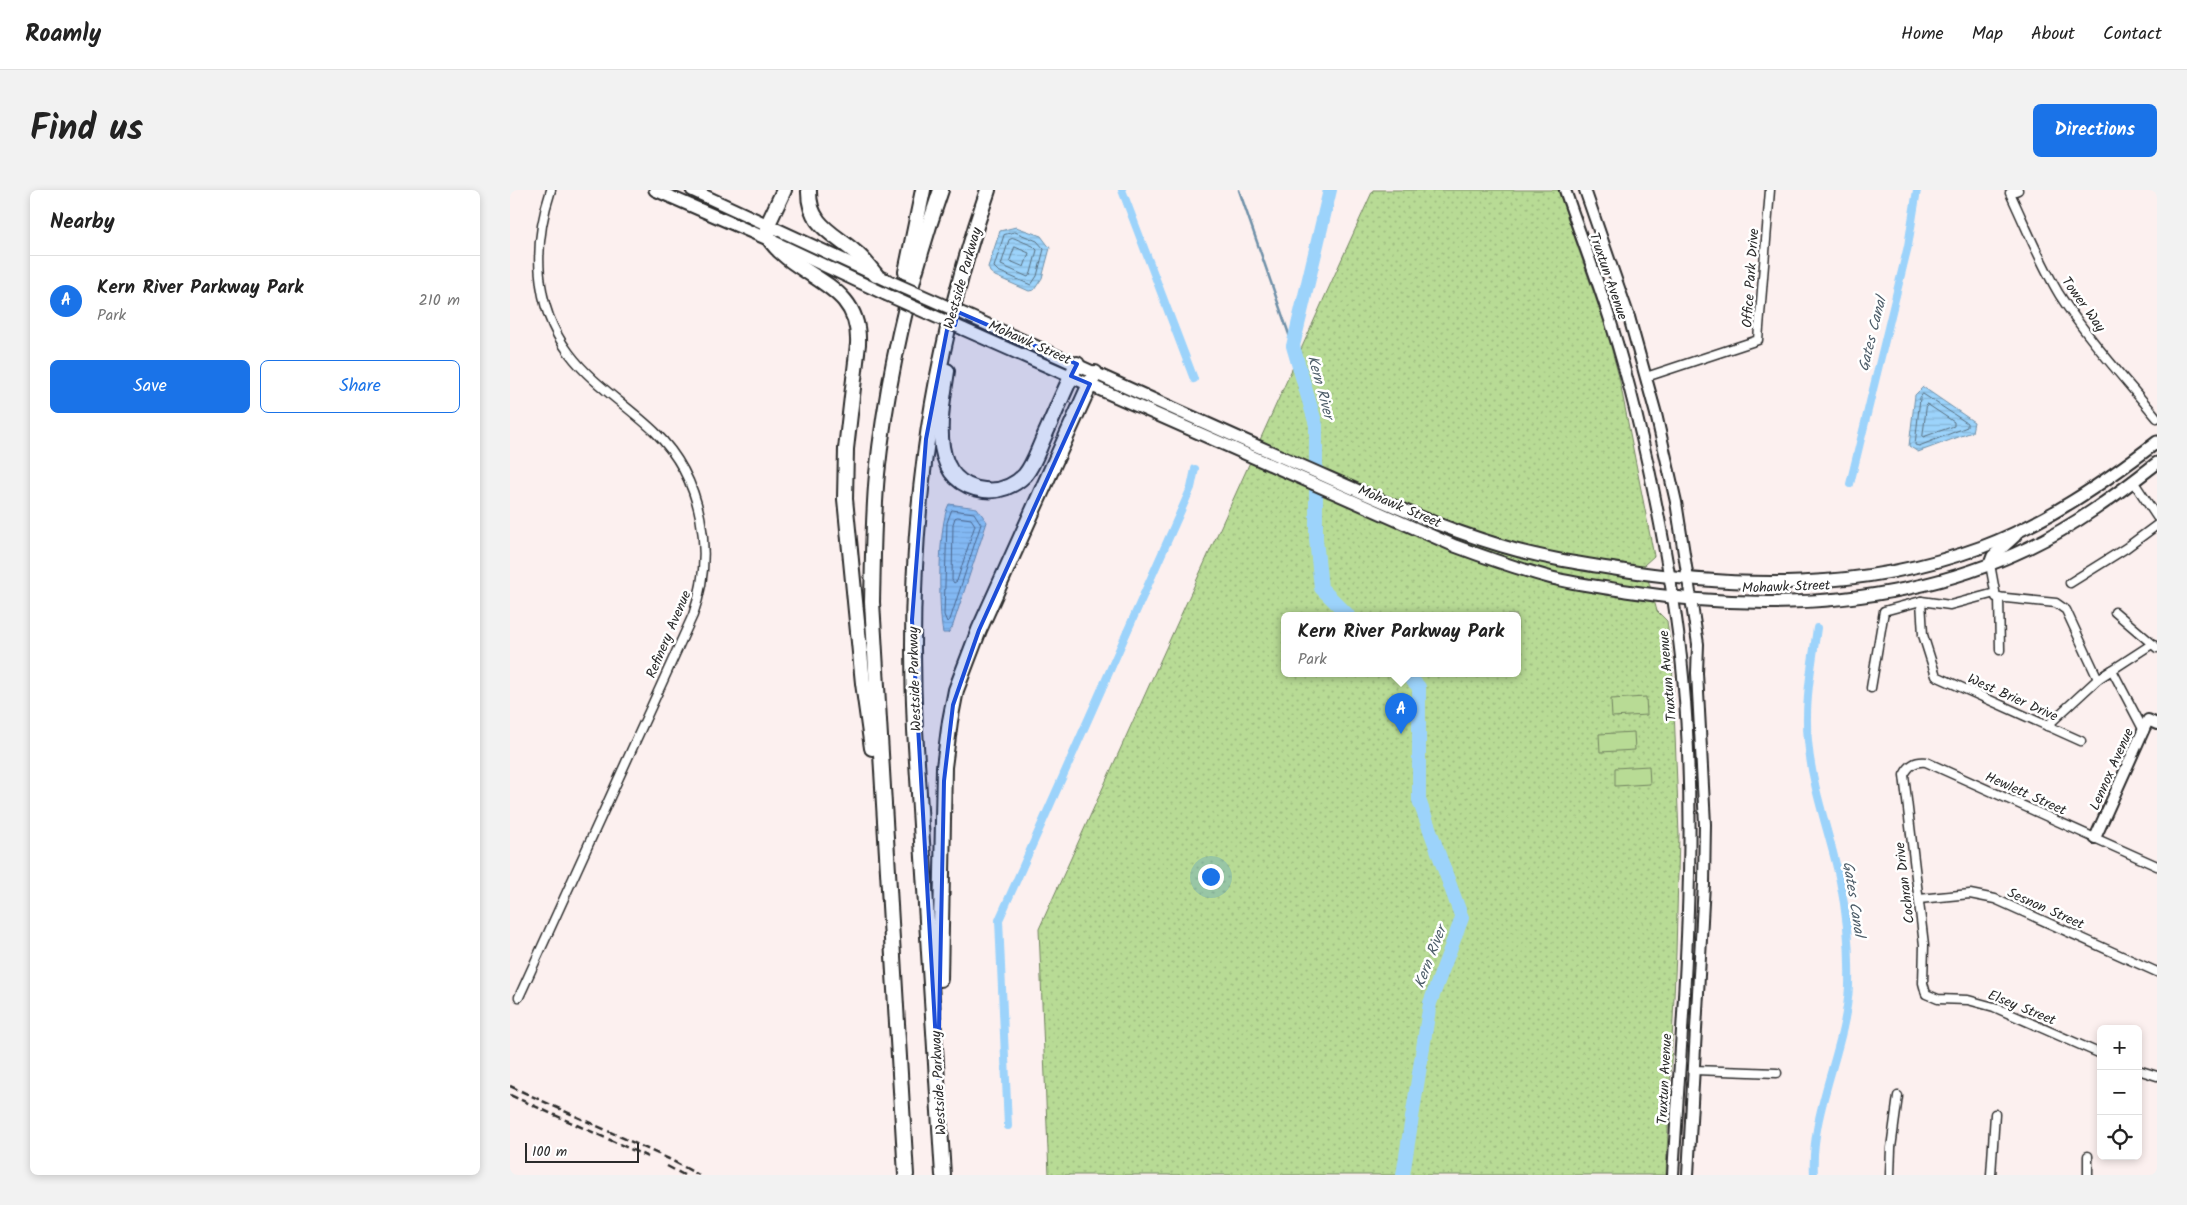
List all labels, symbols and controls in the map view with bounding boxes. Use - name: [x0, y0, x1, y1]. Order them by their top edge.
- text: Roamly: [25, 15, 101, 54]
- text: Home: [1901, 20, 1944, 49]
- text: Map: [1972, 20, 2003, 49]
- text: About: [2031, 20, 2075, 49]
- text: Contact: [2103, 20, 2162, 49]
- text: Find us: [30, 102, 143, 158]
- button: Directions: [2033, 104, 2157, 157]
- text: Nearby: [50, 206, 115, 239]
- street label: Westside Parkway: [938, 224, 988, 332]
- street label: Office Park Drive: [1737, 227, 1765, 329]
- street label: Truxtun Avenue: [1583, 230, 1634, 324]
- street label: Tower Way: [2056, 272, 2111, 337]
- text: Kern River Parkway Park: [97, 273, 303, 303]
- text: A: [61, 288, 71, 313]
- text: 210 m: [419, 288, 460, 313]
- water label: Gates Canal: [1852, 291, 1895, 374]
- text: Park: [97, 303, 126, 328]
- street label: Mohawk Street: [985, 315, 1075, 371]
- water label: Kern River: [1300, 353, 1341, 425]
- button: Save: [50, 360, 250, 413]
- button: Share: [260, 360, 460, 413]
- street label: Mohawk Street: [1355, 479, 1445, 535]
- street label: Mohawk Street: [1741, 574, 1831, 600]
- street label: Refinery Avenue: [640, 586, 698, 682]
- popup: [1281, 612, 1521, 677]
- text: Kern River Parkway Park: [1298, 617, 1504, 647]
- street label: Westside Parkway: [902, 626, 928, 732]
- street label: Truxtun Avenue: [1653, 629, 1683, 722]
- text: Park: [1298, 647, 1327, 672]
- street label: West Brier Drive: [1964, 668, 2062, 728]
- pin: A: [1385, 693, 1417, 734]
- street label: Lennox Avenue: [2084, 724, 2140, 814]
- street label: Hewlett Street: [1981, 766, 2070, 822]
- street label: Cochran Drive: [1889, 840, 1921, 925]
- water label: Gates Canal: [1835, 860, 1871, 942]
- your location: [1198, 864, 1224, 890]
- street label: Sesnon Street: [2004, 882, 2088, 936]
- water label: Kern River: [1408, 920, 1455, 992]
- street label: Elsey Street: [1984, 984, 2059, 1032]
- map controls: [2097, 1025, 2142, 1160]
- button: +: [2097, 1025, 2142, 1070]
- street label: Westside Parkway: [925, 1030, 953, 1136]
- street label: Truxtun Avenue: [1652, 1032, 1678, 1125]
- button: −: [2097, 1070, 2142, 1115]
- button: locate: [2097, 1115, 2142, 1160]
- scale bar: [525, 1140, 639, 1163]
- text: 100 m: [532, 1141, 567, 1163]

